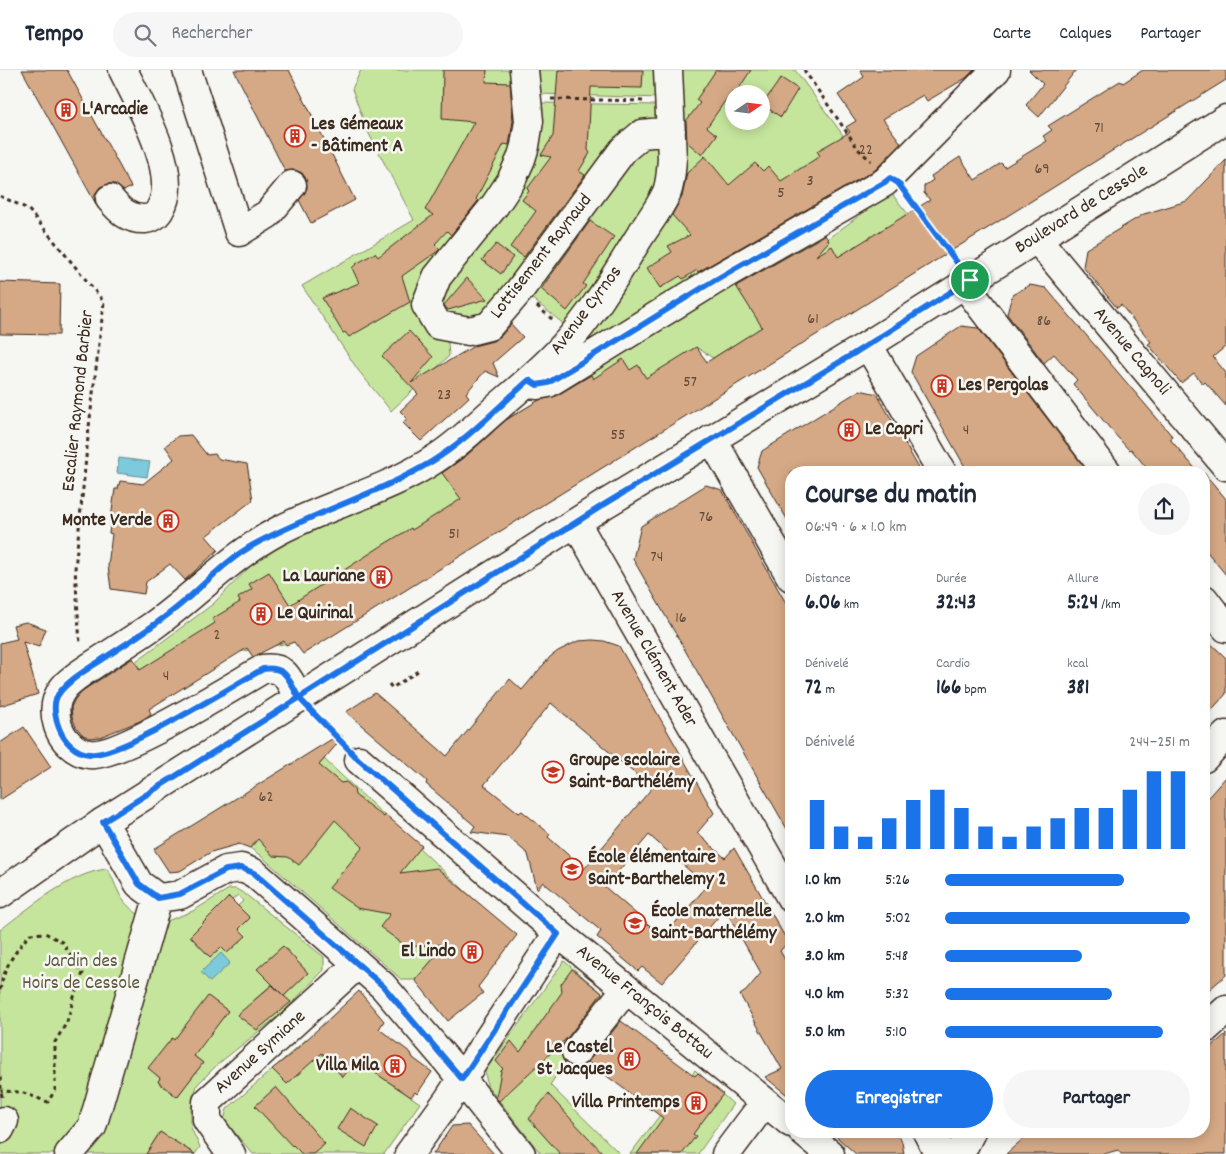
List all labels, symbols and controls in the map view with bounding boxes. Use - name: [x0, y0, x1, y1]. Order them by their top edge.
- search box: [113, 12, 463, 57]
- text: Tempo: [25, 18, 83, 52]
- icon: search: [131, 21, 159, 49]
- text: Rechercher: [171, 21, 253, 48]
- text: Carte: [993, 22, 1031, 47]
- text: Calques: [1059, 22, 1112, 47]
- text: Partager: [1140, 22, 1201, 47]
- north arrow: [725, 85, 770, 130]
- map controls: [725, 85, 770, 130]
- place label: L'Arcadie: [82, 97, 148, 124]
- building icon: L'Arcadie: [54, 98, 78, 122]
- place label: Les Gémeaux - Bâtiment A: [311, 112, 404, 161]
- house number: 71: [1094, 117, 1104, 140]
- building icon: Les Gémeaux - Bâtiment A: [283, 124, 307, 148]
- house number: 22: [859, 139, 873, 162]
- street label: Boulevard de Cessole: [1010, 158, 1154, 262]
- house number: 69: [1034, 158, 1050, 181]
- house number: 3: [806, 170, 814, 193]
- house number: 5: [777, 182, 785, 205]
- street label: Lottisement Raynaud: [484, 189, 600, 325]
- pin: [949, 259, 991, 301]
- street label: Avenue Cyrnos: [544, 261, 630, 361]
- icon: arrive: [956, 266, 984, 294]
- street label: Avenue Cagnoli: [1086, 302, 1176, 403]
- house number: 61: [807, 308, 819, 331]
- street label: Escalier Raymond Barbier: [56, 309, 102, 493]
- house number: 86: [1037, 310, 1051, 333]
- house number: 57: [683, 371, 697, 394]
- place label: Les Pergolas: [958, 373, 1049, 400]
- building icon: Les Pergolas: [930, 374, 954, 398]
- house number: 23: [437, 384, 451, 407]
- place label: Le Capri: [865, 417, 924, 444]
- building icon: Le Capri: [837, 418, 861, 442]
- house number: 4: [963, 419, 969, 442]
- house number: 55: [611, 424, 625, 447]
- text: Course du matin: [805, 477, 977, 517]
- button: share: [1138, 483, 1190, 535]
- house number: 76: [699, 506, 713, 529]
- place label: Monte Verde: [62, 508, 152, 535]
- building icon: Monte Verde: [156, 509, 180, 533]
- text: 06:49 · 6 × 1.0 km: [805, 516, 907, 539]
- house number: 51: [449, 523, 459, 546]
- house number: 74: [651, 546, 663, 569]
- place label: La Lauriane: [283, 564, 365, 591]
- building icon: La Lauriane: [369, 565, 393, 589]
- text: Distance: [805, 569, 851, 589]
- text: Durée: [936, 569, 967, 589]
- text: Allure: [1067, 569, 1099, 589]
- street label: Avenue Clément Ader: [603, 585, 703, 733]
- text: 6.06: [805, 589, 841, 619]
- text: 32:43: [936, 589, 976, 619]
- text: 5:24: [1067, 589, 1098, 619]
- text: km: [841, 595, 859, 615]
- text: /km: [1098, 595, 1121, 615]
- place label: Le Quirinal: [277, 601, 353, 628]
- building icon: Le Quirinal: [249, 602, 273, 626]
- house number: 16: [675, 607, 687, 630]
- house number: 2: [214, 624, 221, 647]
- text: Dénivelé: [805, 654, 849, 674]
- text: Cardio: [936, 654, 970, 674]
- text: kcal: [1067, 654, 1088, 674]
- house number: 4: [163, 665, 169, 688]
- text: 72: [805, 674, 822, 704]
- text: 166: [936, 674, 961, 704]
- text: 381: [1067, 674, 1089, 704]
- text: m: [822, 680, 835, 700]
- text: bpm: [961, 680, 987, 700]
- text: Dénivelé: [805, 731, 855, 754]
- text: 244–251 m: [1129, 731, 1190, 754]
- place label: Groupe scolaire Saint-Barthélémy: [569, 748, 696, 797]
- school or university icon: Groupe scolaire Saint-Barthélémy: [541, 760, 565, 784]
- house number: 62: [259, 786, 273, 809]
- place label: École élémentaire Saint-Barthelemy 2: [588, 845, 726, 894]
- school or university icon: École élémentaire Saint-Barthelemy 2: [560, 857, 584, 881]
- text: 1.0 km: [805, 869, 841, 892]
- text: 5:26: [885, 869, 910, 892]
- place label: École maternelle Saint-Barthélémy: [651, 899, 778, 948]
- text: 2.0 km: [805, 907, 845, 930]
- text: 5:02: [885, 907, 911, 930]
- school or university icon: École maternelle Saint-Barthélémy: [623, 911, 647, 935]
- place label: El Lindo: [401, 939, 457, 966]
- street label: Avenue François Bottau: [569, 939, 719, 1067]
- building icon: El Lindo: [460, 940, 484, 964]
- text: 3.0 km: [805, 945, 845, 968]
- text: 5:48: [885, 945, 908, 968]
- park label: Jardin des Hoirs de Cessole: [22, 949, 140, 998]
- text: 4.0 km: [805, 983, 844, 1006]
- text: 5:32: [885, 983, 909, 1006]
- street label: Avenue Symiane: [209, 1004, 313, 1102]
- text: 5.0 km: [805, 1021, 845, 1044]
- text: 5:10: [885, 1021, 907, 1044]
- place label: Le Castel St Jacques: [537, 1035, 613, 1084]
- building icon: Le Castel St Jacques: [617, 1047, 641, 1071]
- place label: Villa Mila: [316, 1053, 380, 1080]
- building icon: Villa Mila: [383, 1054, 407, 1078]
- button: Enregistrer: [805, 1070, 993, 1128]
- button: Partager: [1003, 1070, 1190, 1128]
- place label: Villa Printemps: [572, 1090, 680, 1117]
- building icon: Villa Printemps: [684, 1091, 708, 1115]

